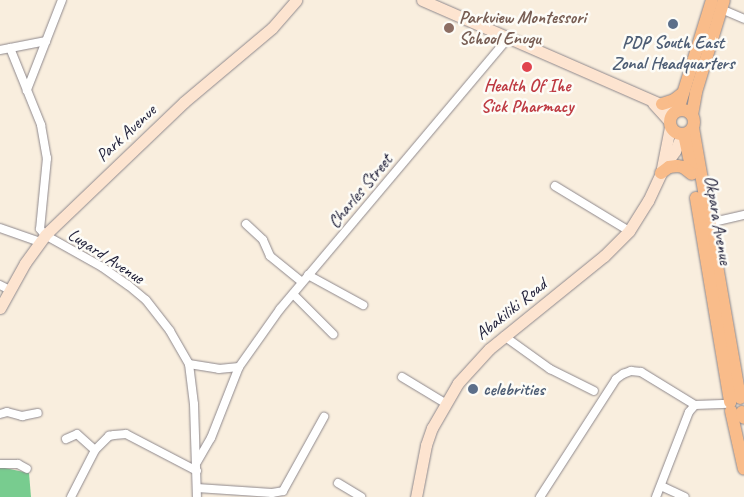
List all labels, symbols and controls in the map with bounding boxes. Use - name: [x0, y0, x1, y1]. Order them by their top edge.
- place label: Parkview Montessori School Enugu: [459, 7, 586, 50]
- marker: PDP South East Zonal Headquarters: [667, 18, 679, 30]
- marker: Parkview Montessori School Enugu: [443, 22, 455, 34]
- place label: PDP South East Zonal Headquarters: [612, 32, 734, 74]
- marker: Health Of Ihe Sick Pharmacy: [521, 61, 533, 73]
- place label: Health Of Ihe Sick Pharmacy: [481, 75, 573, 118]
- street label: Park Avenue: [91, 100, 161, 166]
- street label: Charles Street: [323, 150, 397, 232]
- street label: Okpara Avenue: [700, 174, 736, 266]
- street label: Lugard Avenue: [64, 223, 148, 289]
- street label: Abakiliki Road: [471, 274, 551, 344]
- place label: celebrities: [483, 378, 545, 400]
- marker: celebrities: [467, 383, 479, 395]

